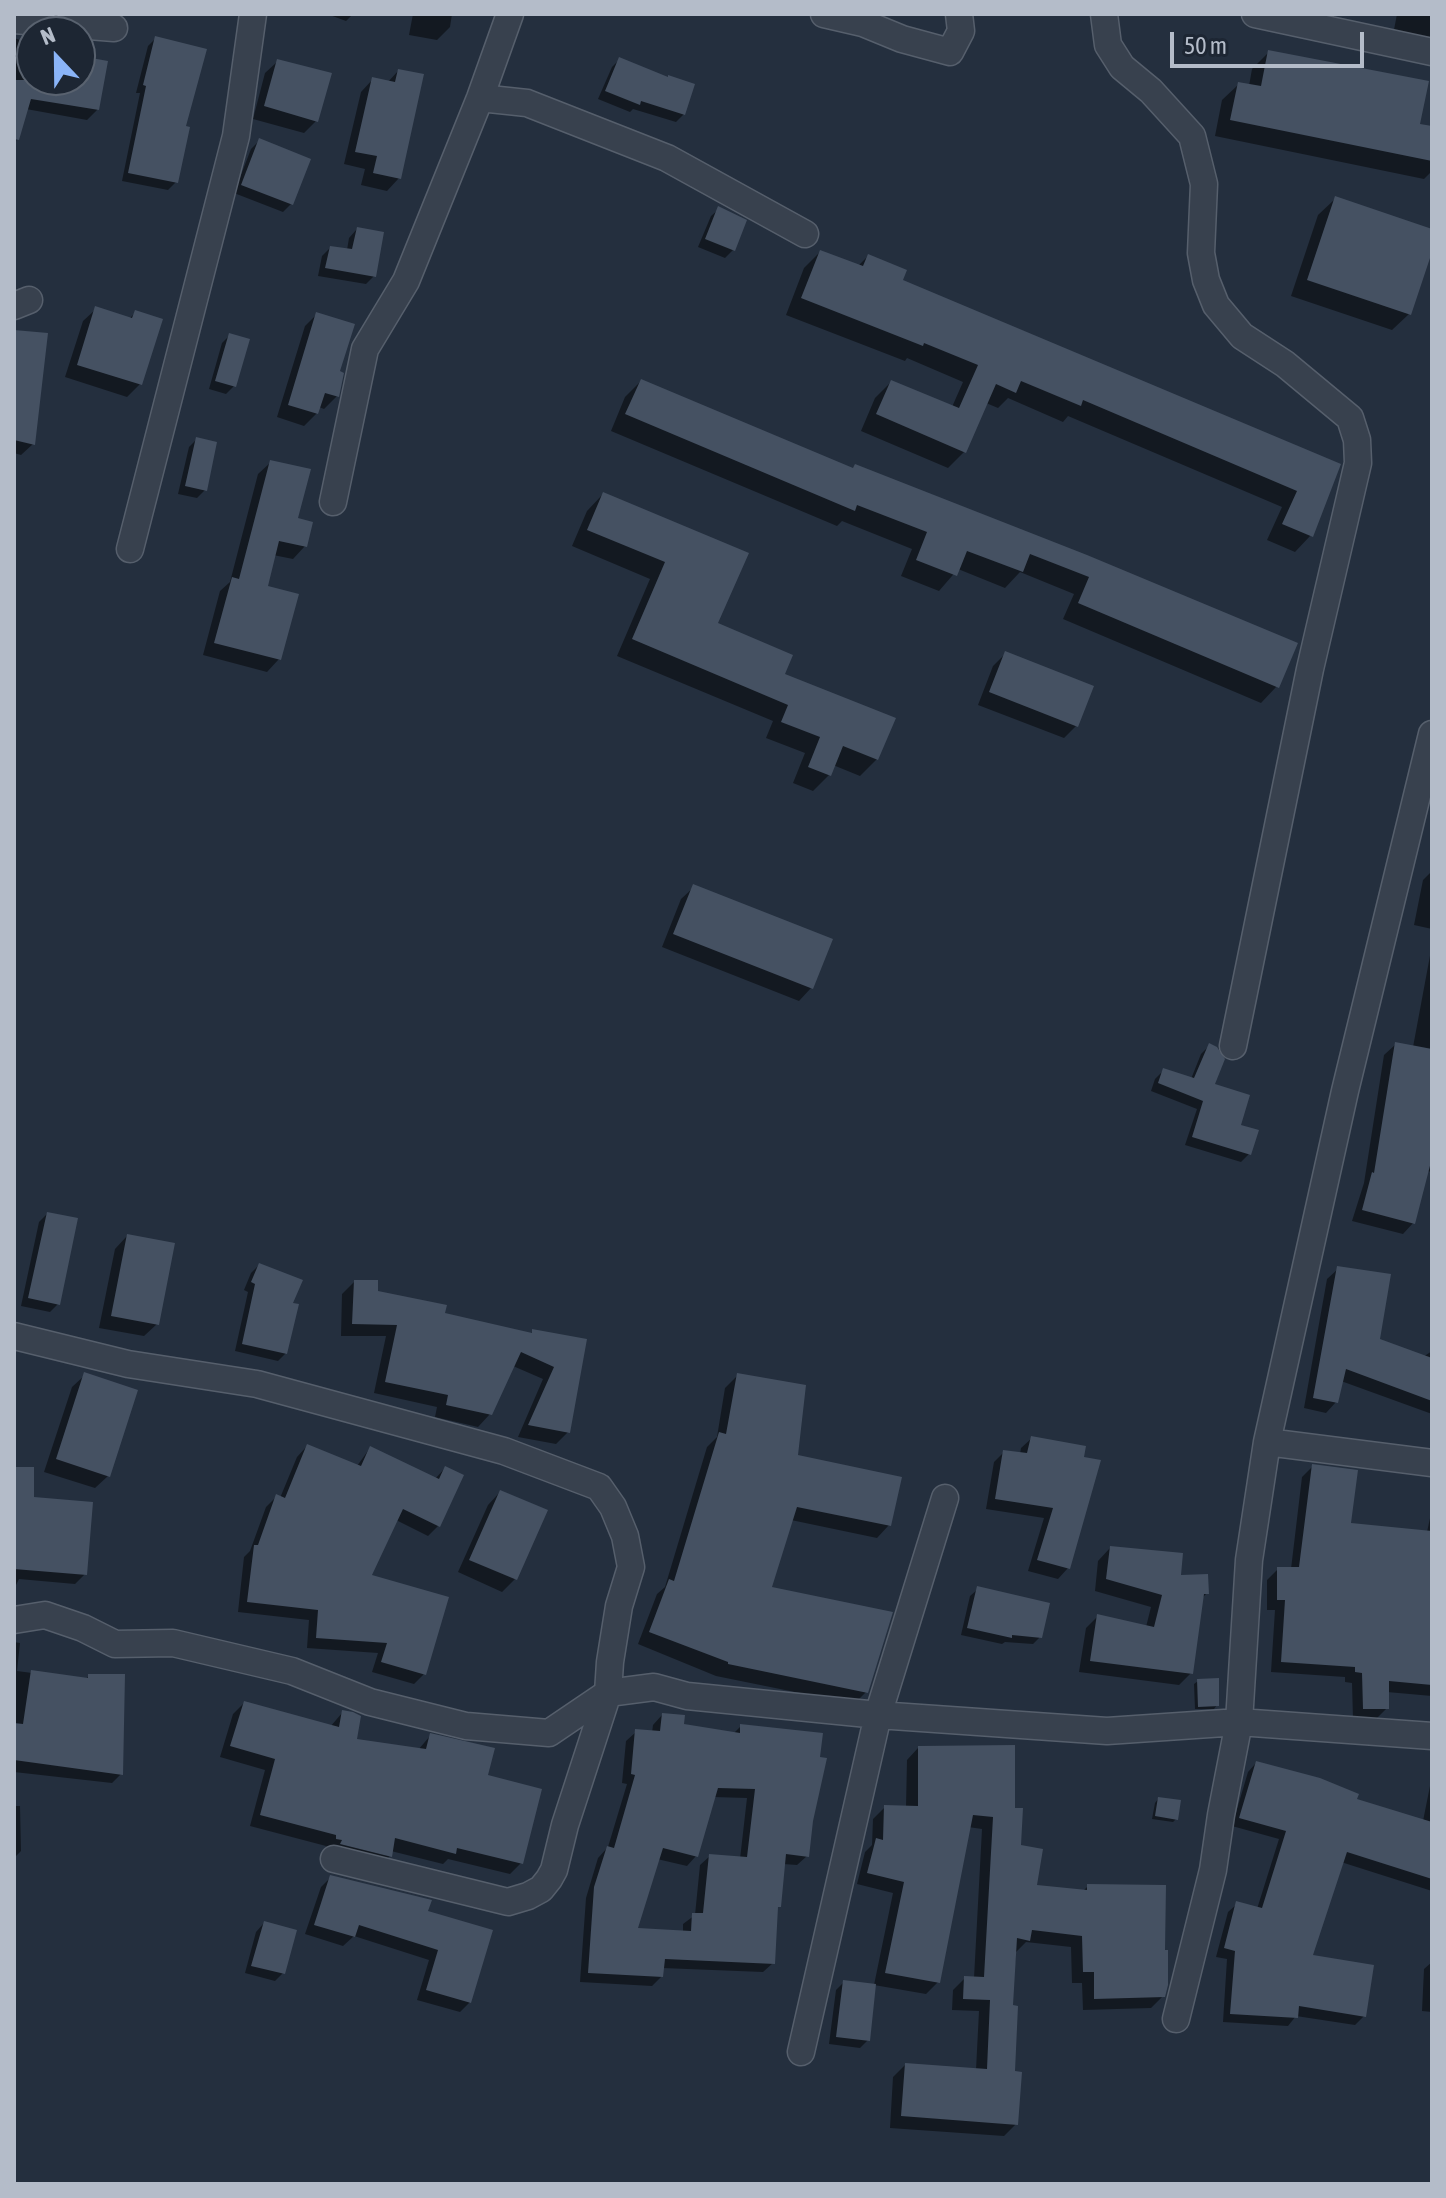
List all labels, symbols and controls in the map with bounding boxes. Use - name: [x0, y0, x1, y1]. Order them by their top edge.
- north arrow: [16, 16, 96, 96]
- scale bar: [1174, 16, 1368, 66]
- text: N: [37, 21, 59, 50]
- text: 50 m: [1184, 32, 1227, 59]

